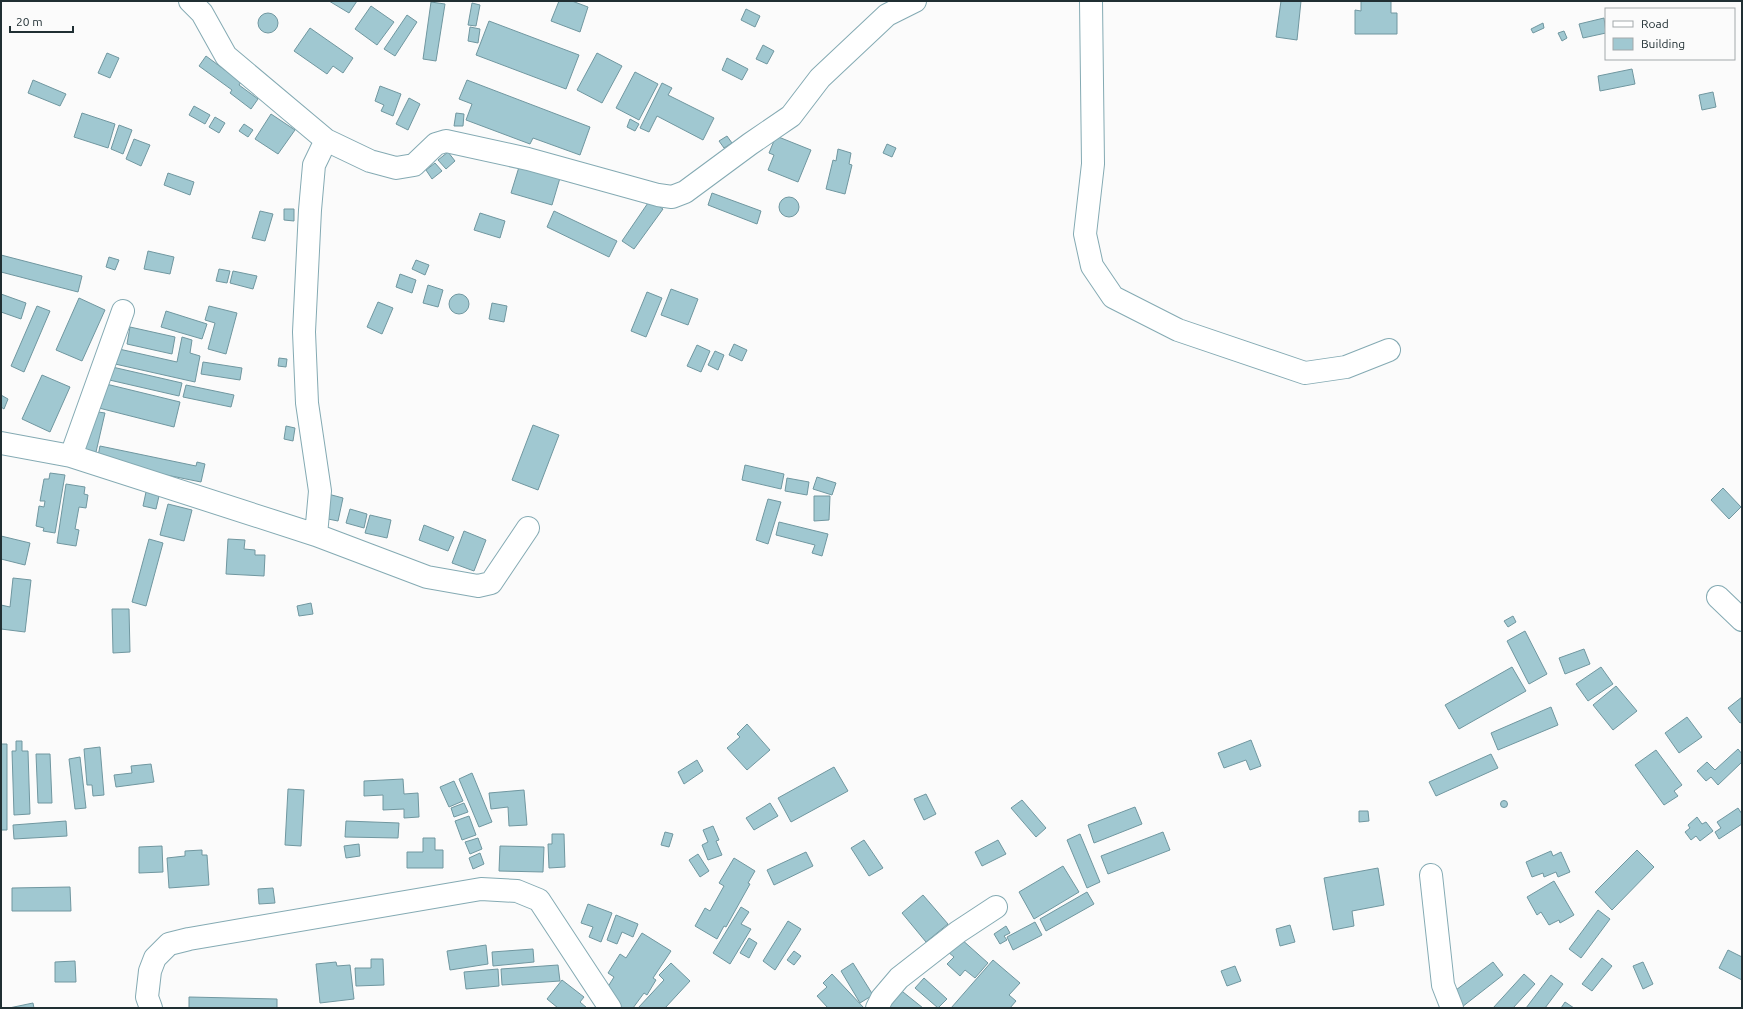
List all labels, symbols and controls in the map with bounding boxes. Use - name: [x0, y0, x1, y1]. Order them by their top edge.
- scale bar: [10, 8, 73, 34]
- legend: [1605, 8, 1735, 60]
- text: 20 m: [16, 15, 43, 28]
- text: Road: [1641, 17, 1669, 30]
- text: Building: [1641, 37, 1685, 50]

